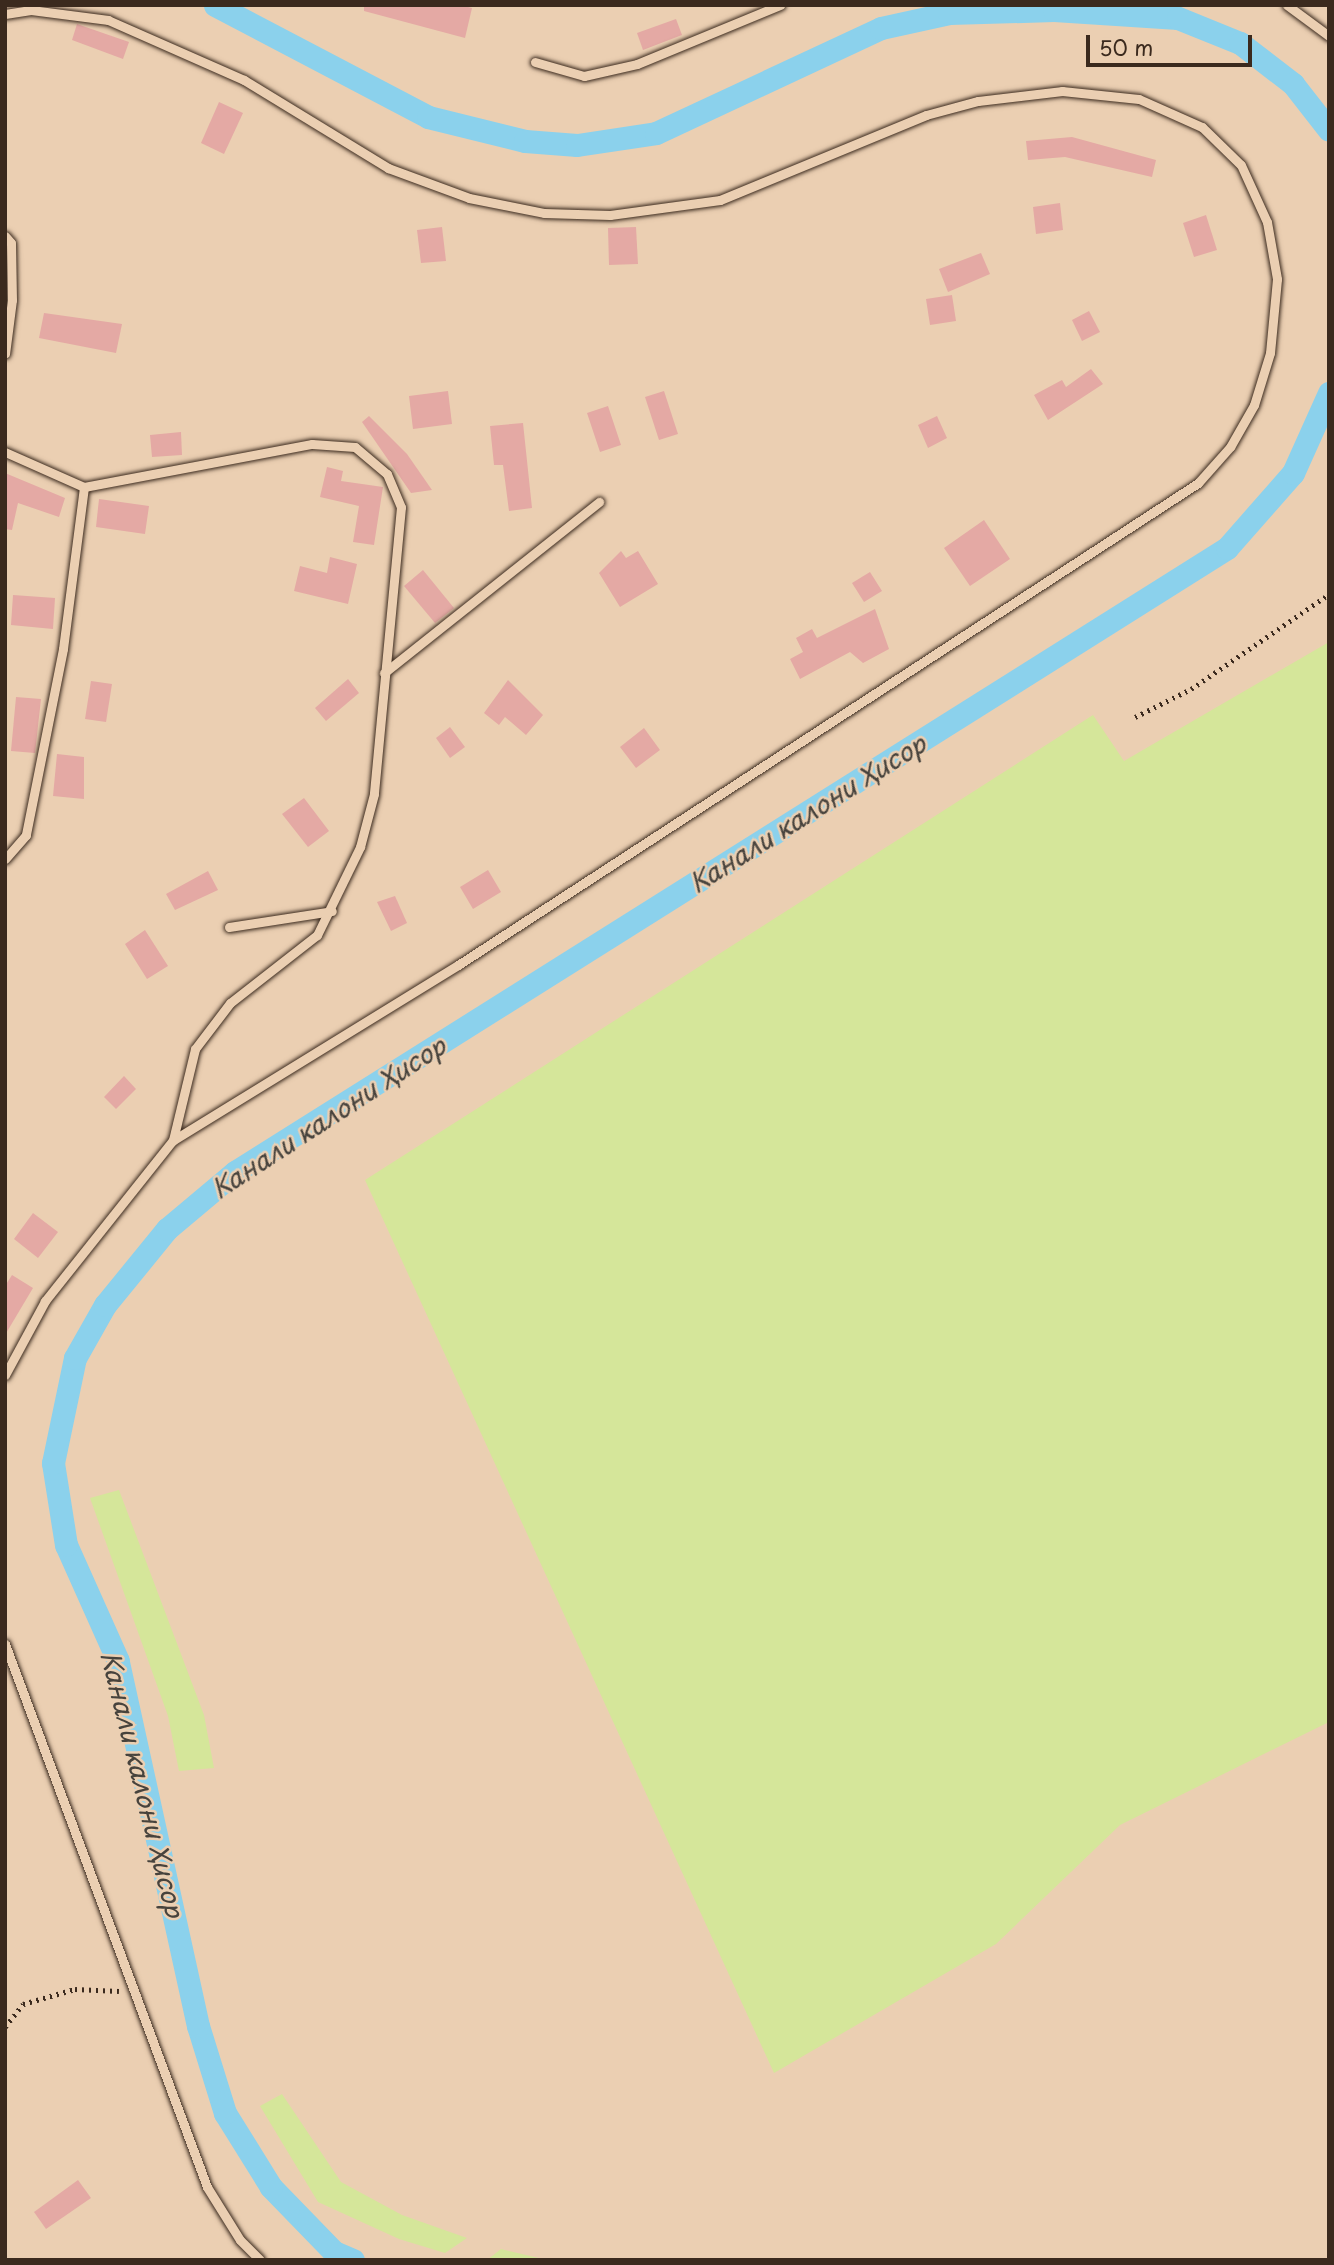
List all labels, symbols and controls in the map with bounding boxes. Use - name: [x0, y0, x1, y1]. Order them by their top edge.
- scale bar: [1089, 21, 1255, 65]
- text: 50 m: [1099, 31, 1153, 63]
- water label: Канали калони Ҳисор: [682, 727, 932, 899]
- water label: Канали калони Ҳисор: [204, 1029, 452, 1205]
- water label: Канали калони Ҳисор: [94, 1646, 192, 1922]

